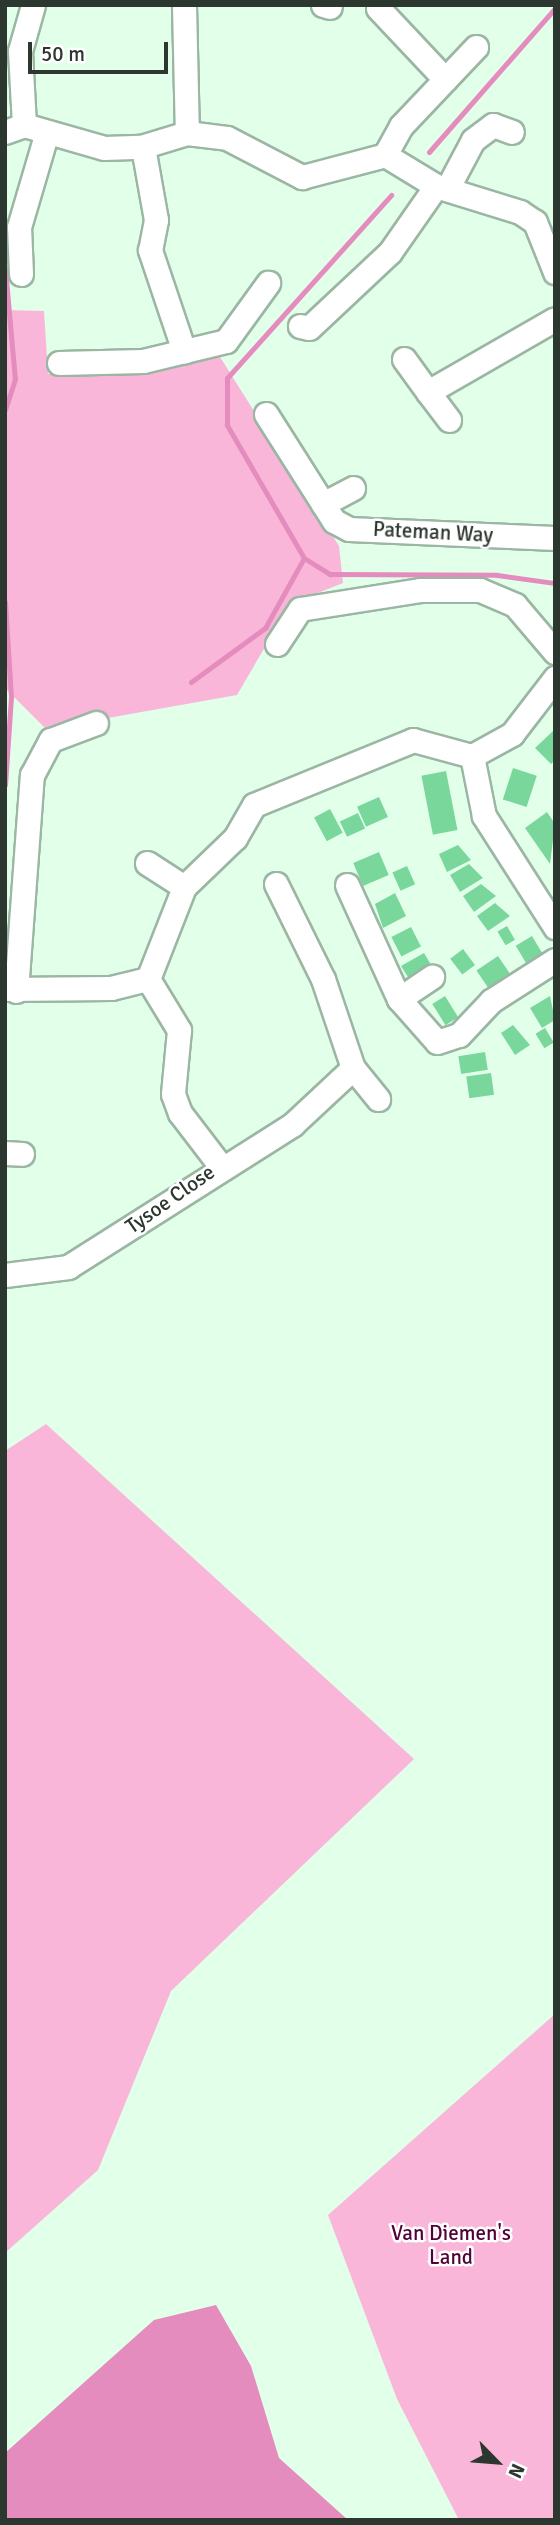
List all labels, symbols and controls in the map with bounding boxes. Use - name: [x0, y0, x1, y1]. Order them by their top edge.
- scale bar: [32, 28, 172, 72]
- text: 50 m: [41, 41, 85, 67]
- street label: Pateman Way: [372, 516, 494, 548]
- street label: Tysoe Close: [121, 1159, 219, 1239]
- park label: Van Diemen's Land: [391, 2220, 511, 2270]
- north arrow: [462, 2427, 532, 2497]
- text: N: [502, 2460, 530, 2482]

